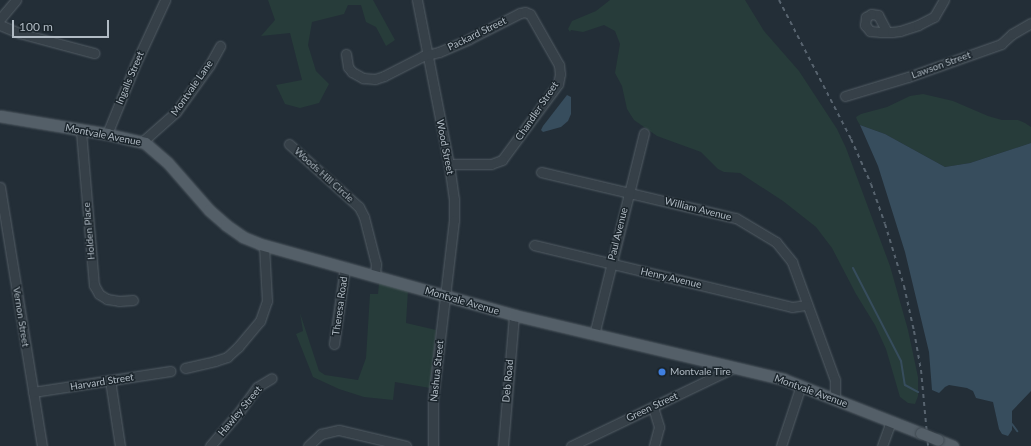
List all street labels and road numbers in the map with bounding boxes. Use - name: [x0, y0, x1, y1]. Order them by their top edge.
- street label: Packard Street: [446, 15, 508, 53]
- street label: Lawson Street: [910, 49, 972, 81]
- street label: Ingalls Street: [113, 50, 147, 106]
- street label: Montvale Lane: [168, 58, 216, 118]
- street label: Chandler Street: [513, 79, 561, 143]
- street label: Wood Street: [434, 119, 456, 175]
- street label: Montvale Avenue: [64, 122, 142, 148]
- street label: Woods Hill Circle: [292, 145, 356, 205]
- street label: William Avenue: [663, 195, 733, 223]
- street label: Holden Place: [81, 202, 97, 260]
- street label: Paul Avenue: [606, 206, 630, 262]
- street label: Henry Avenue: [639, 265, 703, 291]
- street label: Theresa Road: [330, 276, 350, 336]
- street label: Montvale Avenue: [423, 285, 501, 317]
- street label: Vernon Street: [10, 286, 32, 348]
- street label: Nashua Street: [428, 340, 446, 402]
- street label: Deb Road: [500, 359, 516, 403]
- street label: Harvard Street: [69, 371, 135, 393]
- street label: Montvale Avenue: [773, 372, 849, 410]
- street label: Hawley Street: [216, 383, 264, 439]
- street label: Green Street: [624, 390, 680, 424]

